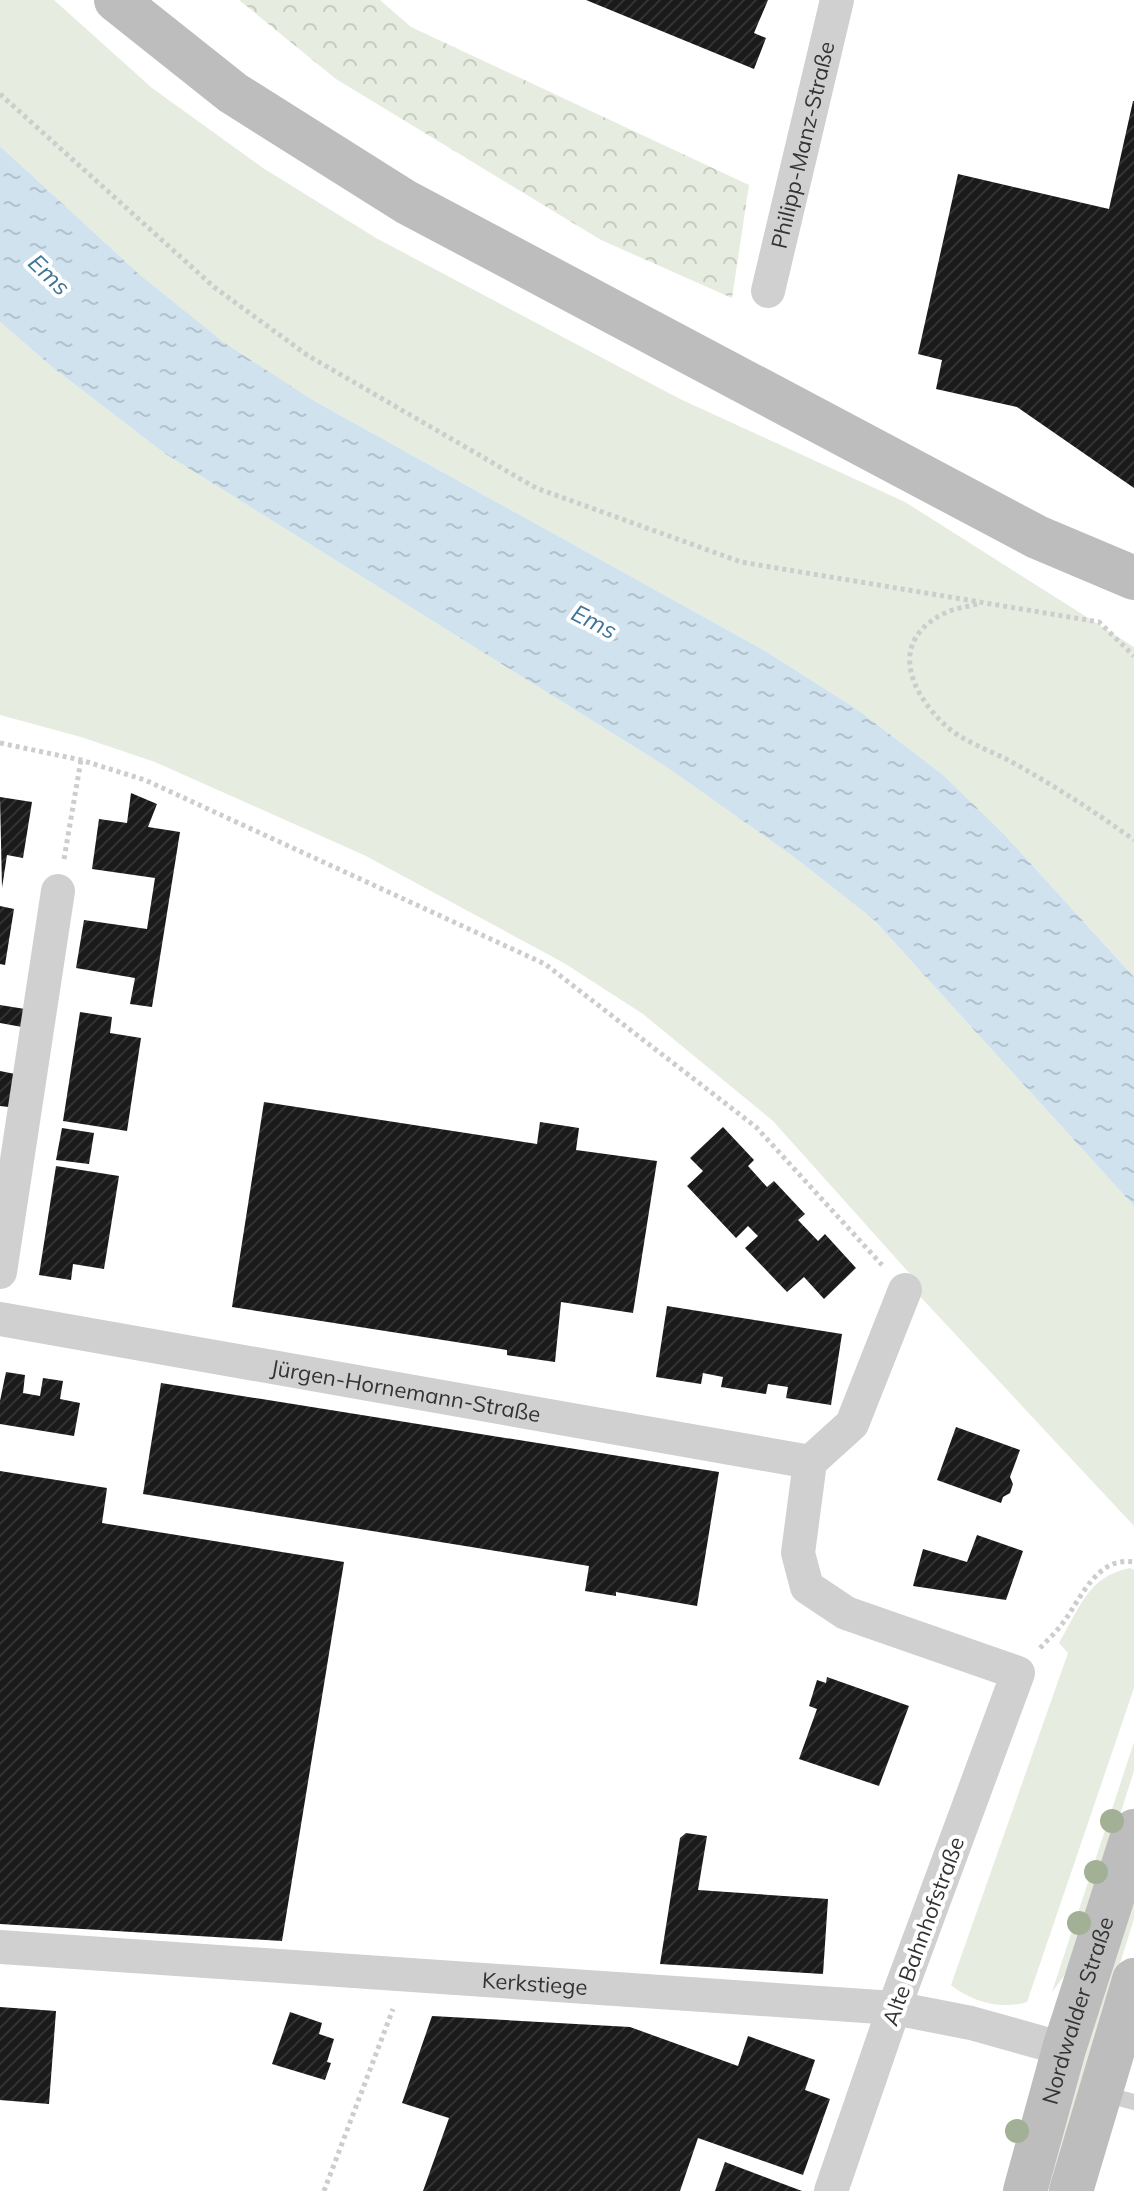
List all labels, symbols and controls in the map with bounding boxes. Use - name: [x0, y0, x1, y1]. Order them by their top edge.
- street label: Philipp-Manz-Straße: [765, 39, 841, 251]
- water label: Ems: [22, 247, 77, 301]
- water label: Ems: [567, 597, 622, 645]
- street label: Jürgen-Hornemann-Straße: [269, 1353, 543, 1428]
- street label: Alte Bahnhofstraße: [876, 1833, 970, 2029]
- street label: Nordwalder Straße: [1036, 1913, 1120, 2107]
- street label: Kerkstiege: [481, 1966, 588, 2001]

